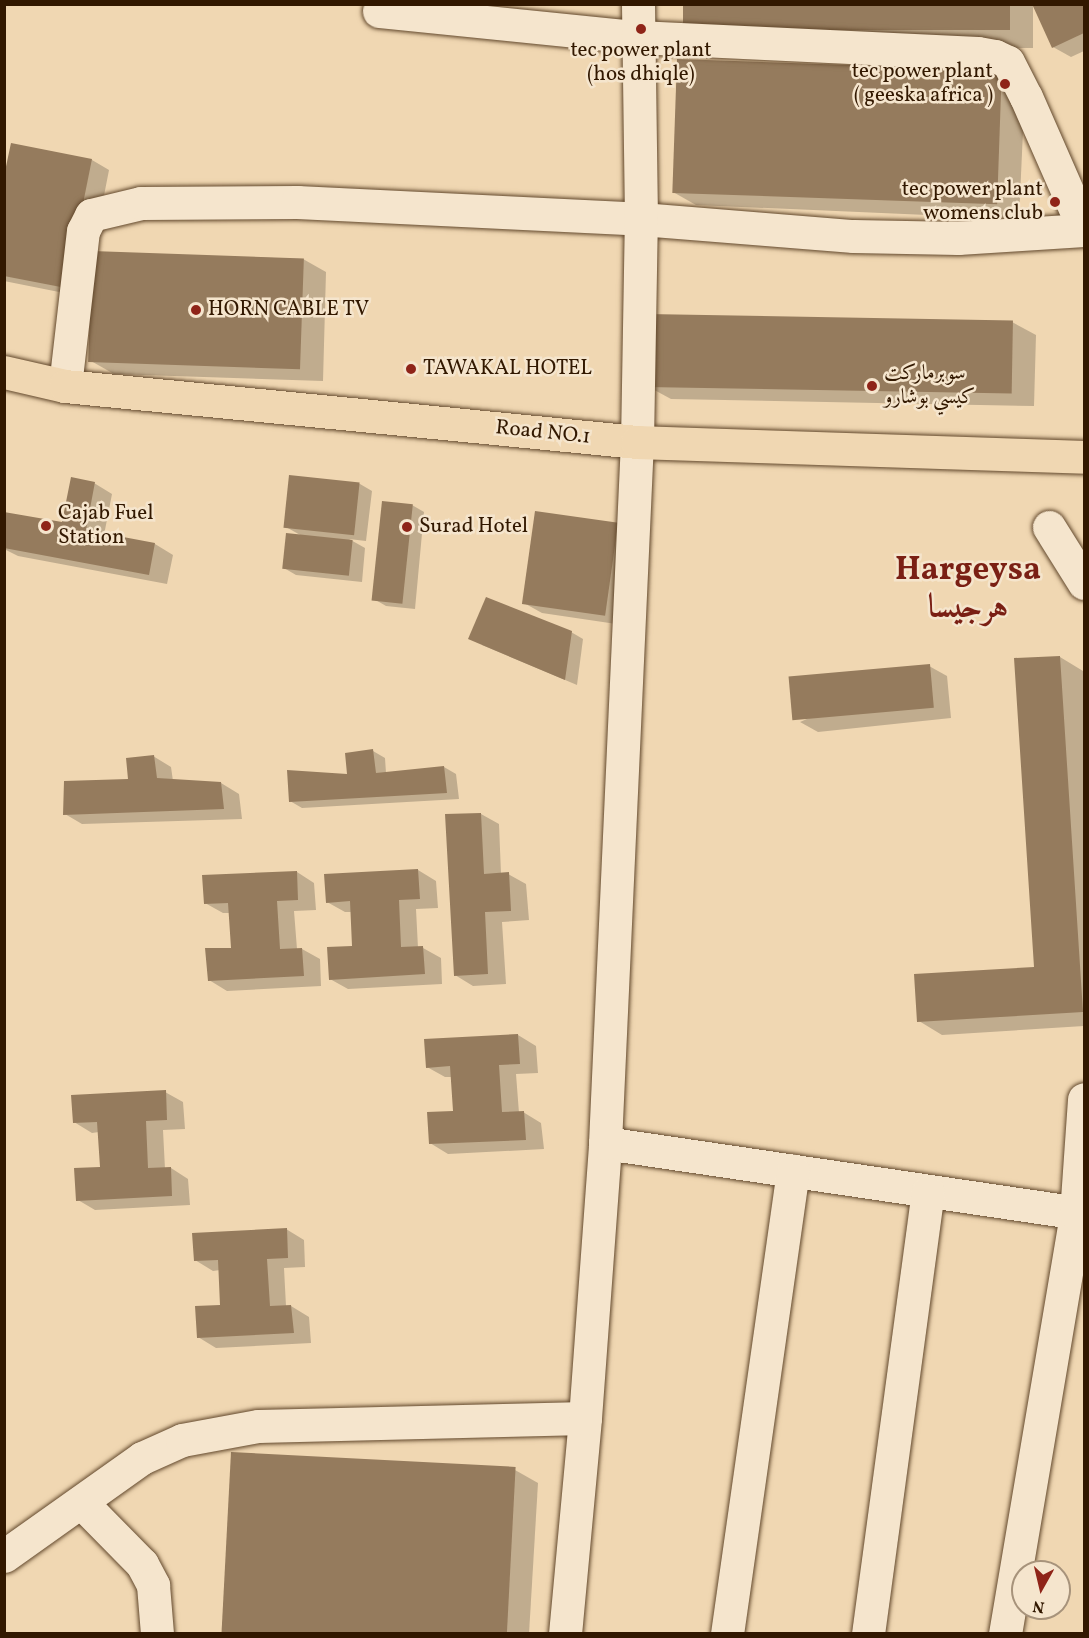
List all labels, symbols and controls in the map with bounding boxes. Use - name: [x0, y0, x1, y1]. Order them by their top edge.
- marker: tec power plant (hos dhiqle): [634, 22, 648, 36]
- place label: tec power plant (hos dhiqle): [570, 38, 712, 88]
- place label: tec power plant ( geeska africa ): [852, 59, 993, 109]
- marker: tec power plant ( geeska africa ): [998, 77, 1012, 91]
- place label: tec power plant womens club: [902, 177, 1043, 227]
- marker: tec power plant womens club: [1048, 195, 1062, 209]
- place label: HORN CABLE TV: [208, 297, 370, 323]
- marker: HORN CABLE TV: [189, 303, 203, 317]
- place label: TAWAKAL HOTEL: [423, 356, 592, 382]
- place label: سوبرماركت كيسي بوشارو: [884, 361, 975, 411]
- marker: TAWAKAL HOTEL: [404, 362, 418, 376]
- marker: سوبرماركت كيسي بوشارو: [865, 379, 879, 393]
- street label: Road NO.1: [494, 415, 592, 451]
- place label: Cajab Fuel Station: [58, 501, 153, 551]
- place label: Surad Hotel: [419, 514, 528, 540]
- marker: Cajab Fuel Station: [39, 519, 53, 533]
- marker: Surad Hotel: [400, 520, 414, 534]
- district label: Hargeysa هرجيسا: [895, 552, 1041, 630]
- north arrow: [1011, 1560, 1071, 1620]
- text: N: [1031, 1594, 1046, 1618]

